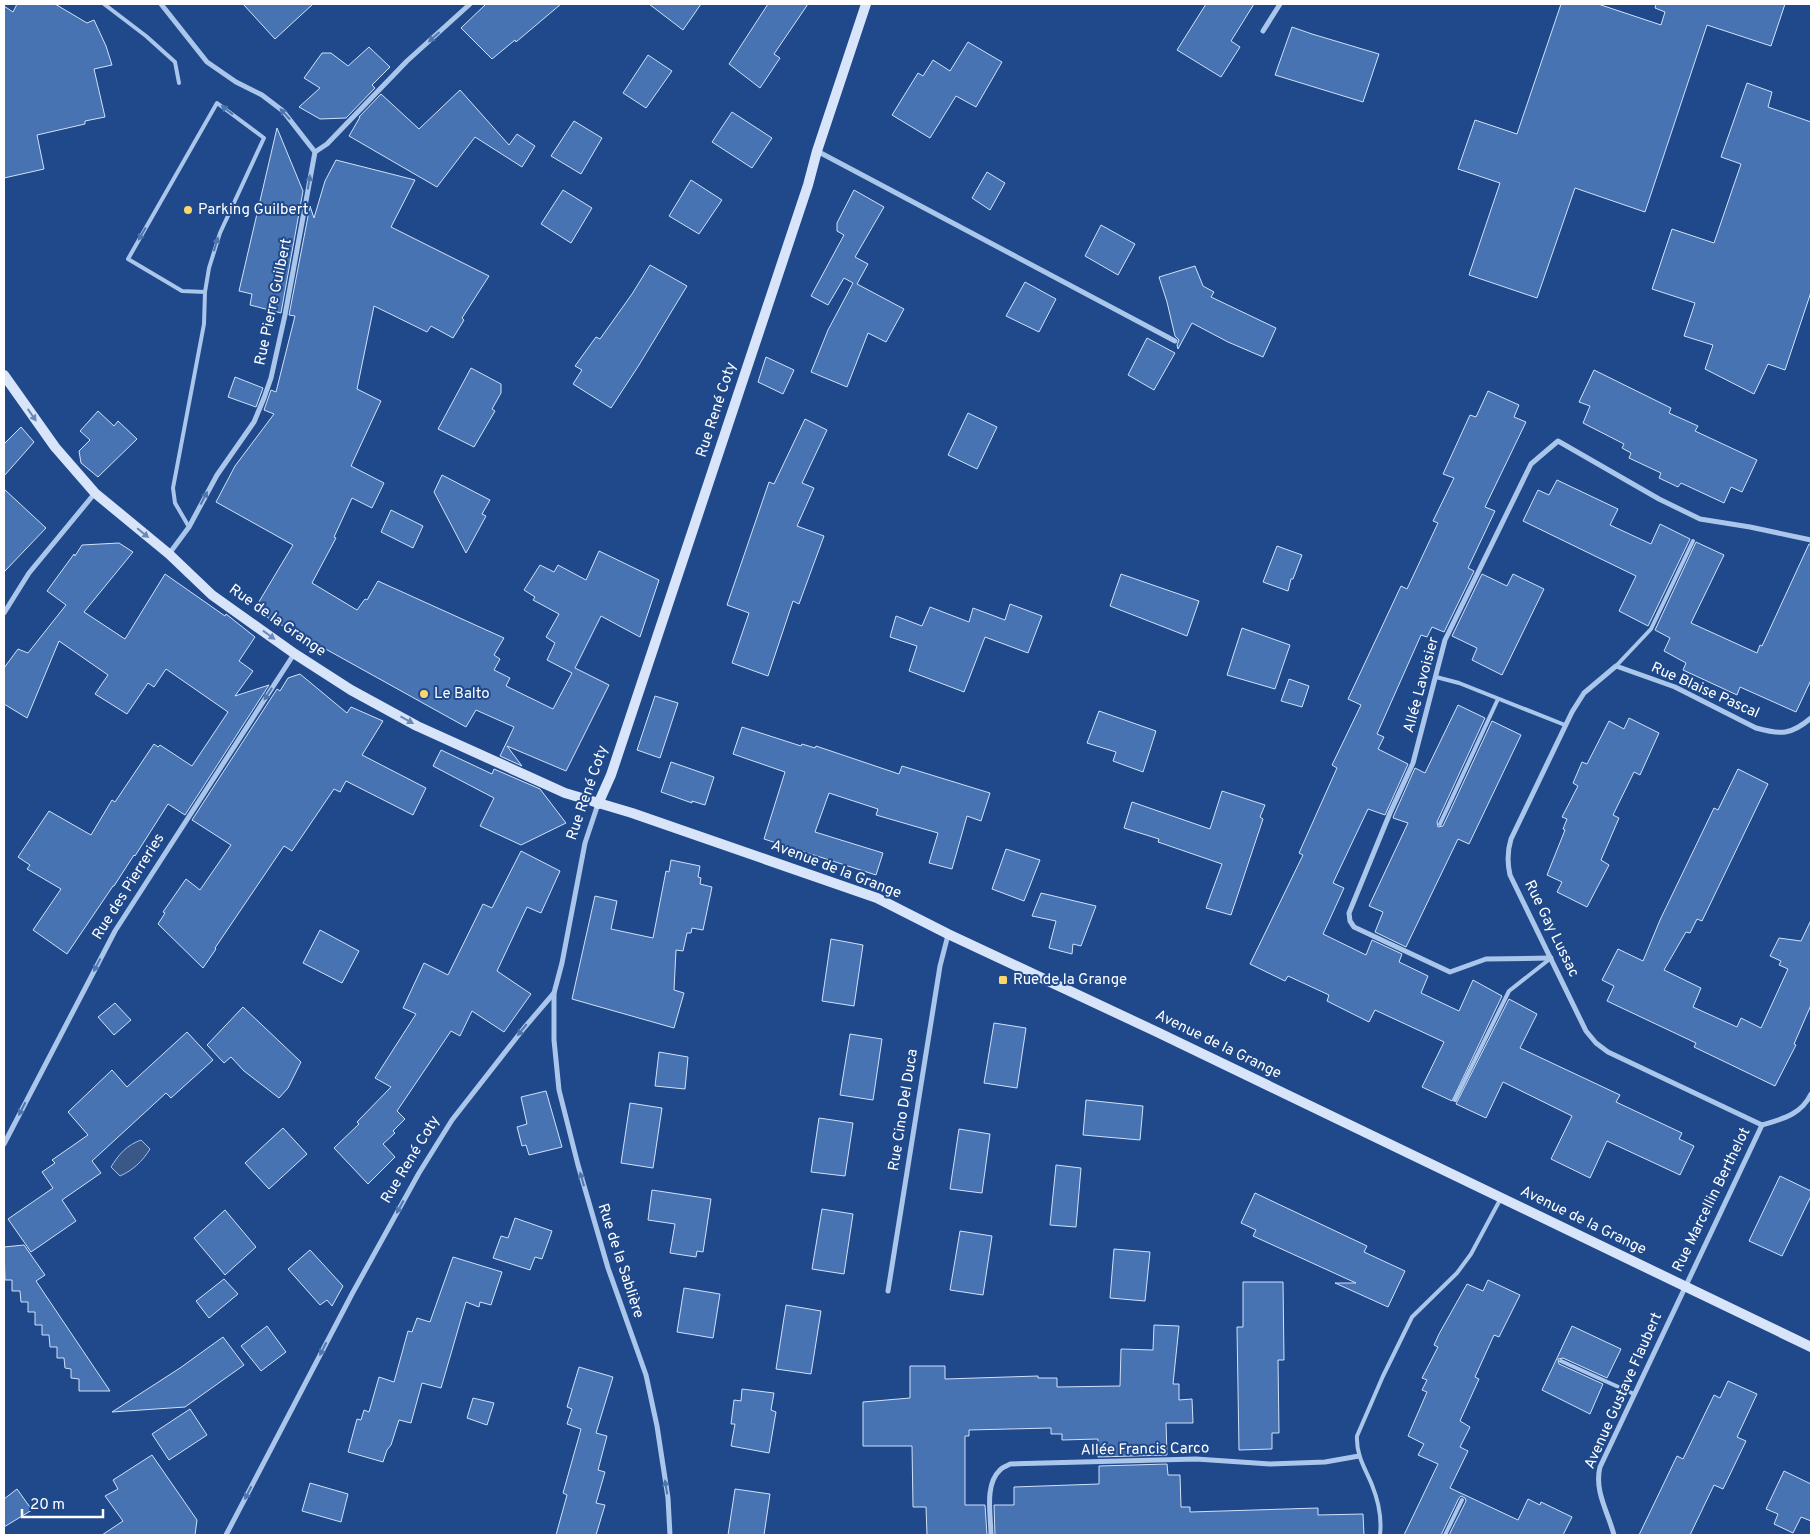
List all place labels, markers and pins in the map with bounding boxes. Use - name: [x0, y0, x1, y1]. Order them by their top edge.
- place label: Parking Guilbert: [198, 201, 309, 220]
- marker: Parking Guilbert: [182, 204, 194, 216]
- place label: Le Balto: [434, 685, 490, 704]
- marker: Le Balto: [418, 688, 430, 700]
- place label: Rue de la Grange: [1013, 971, 1127, 990]
- marker: Rue de la Grange: [997, 974, 1009, 986]

